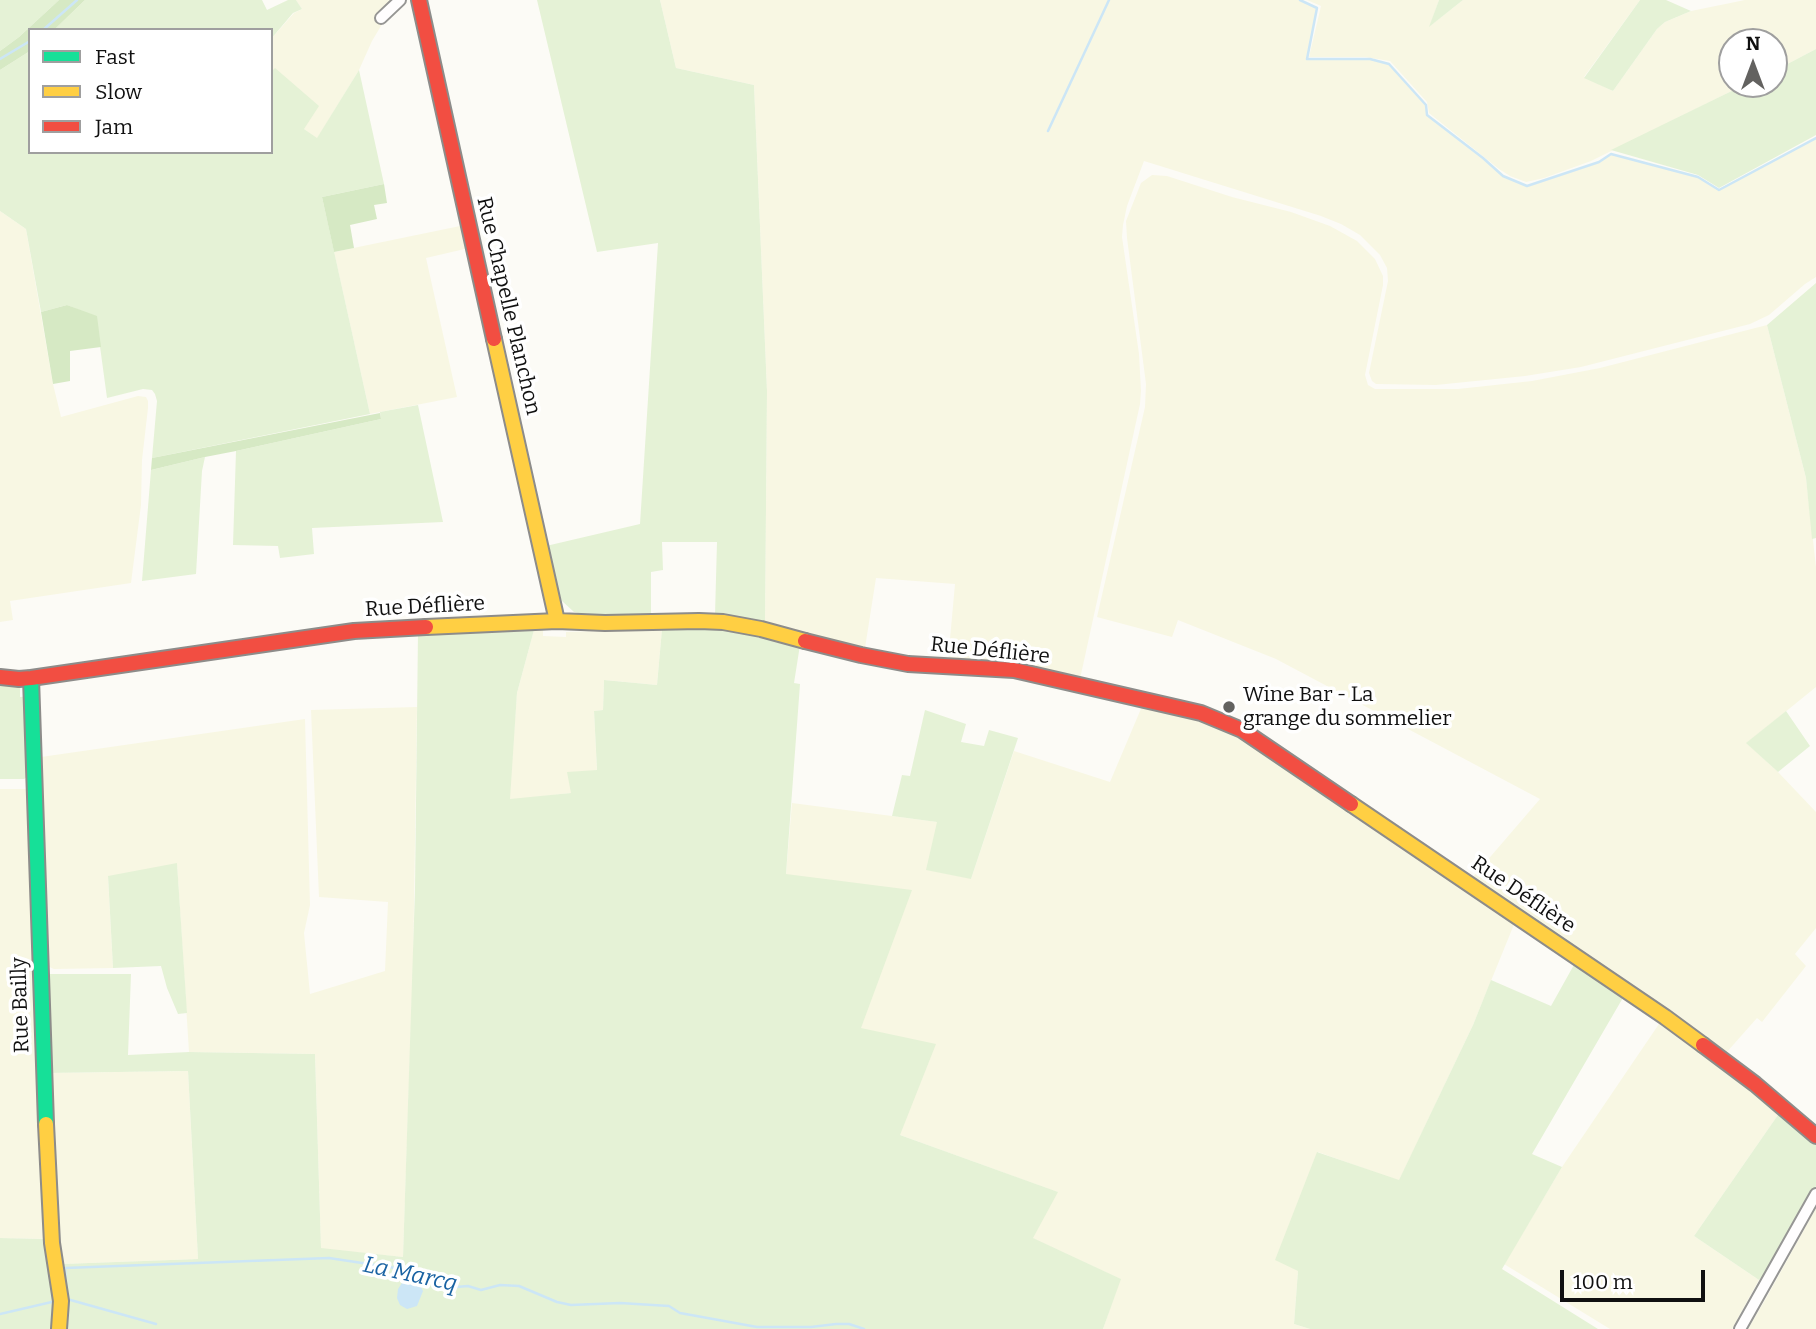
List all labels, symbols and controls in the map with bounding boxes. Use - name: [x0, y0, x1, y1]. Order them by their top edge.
- legend: [28, 28, 273, 154]
- north arrow: [1718, 28, 1788, 98]
- text: N: [1746, 32, 1760, 55]
- text: Fast: [95, 44, 135, 70]
- text: Slow: [95, 79, 142, 105]
- text: Jam: [95, 114, 133, 140]
- street label: Rue Chapelle Planchon: [471, 195, 545, 417]
- street label: Rue Déflière: [364, 591, 486, 623]
- street label: Rue Déflière: [929, 632, 1051, 670]
- place label: Wine Bar - La grange du sommelier: [1243, 682, 1451, 732]
- marker: Wine Bar - La grange du sommelier: [1221, 699, 1237, 715]
- street label: Rue Déflière: [1466, 851, 1580, 939]
- street label: Rue Bailly: [7, 957, 35, 1053]
- water label: La Marcq: [360, 1252, 460, 1298]
- scale bar: [1564, 1256, 1709, 1300]
- text: 100 m: [1573, 1269, 1633, 1295]

